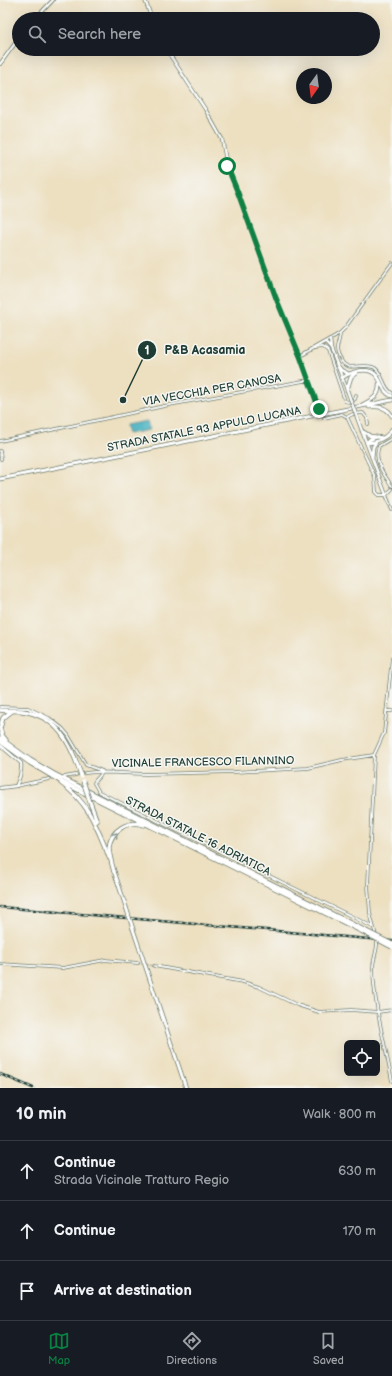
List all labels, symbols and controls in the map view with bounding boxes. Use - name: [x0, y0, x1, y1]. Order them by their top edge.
- search box: [12, 12, 380, 56]
- icon: search: [26, 23, 48, 45]
- text: Search here: [58, 25, 141, 44]
- north arrow: [296, 68, 332, 104]
- route start: [218, 157, 236, 175]
- callout: P&B Acasamia: [137, 338, 254, 362]
- text: 1: [144, 343, 150, 358]
- text: P&B Acasamia: [165, 343, 246, 358]
- street label: VIA VECCHIA PER CANOSA: [142, 371, 282, 409]
- route end: [310, 400, 328, 418]
- street label: STRADA STATALE 93 APPULO LUCANA: [106, 404, 302, 454]
- street label: VICINALE FRANCESCO FILANNINO: [111, 754, 295, 770]
- street label: STRADA STATALE 16 ADRIATICA: [123, 794, 273, 878]
- one-way arrow: [110, 832, 118, 839]
- map controls: [344, 1040, 380, 1076]
- button: locate: [344, 1040, 380, 1076]
- text: 10 min: [16, 1104, 67, 1124]
- text: Walk · 800 m: [303, 1106, 376, 1122]
- text: Continue: [54, 1153, 116, 1172]
- icon: ahead: [16, 1160, 38, 1182]
- text: 630 m: [338, 1163, 376, 1179]
- text: Strada Vicinale Tratturo Regio: [54, 1172, 229, 1188]
- icon: ahead: [16, 1220, 38, 1242]
- text: Continue: [54, 1221, 116, 1240]
- text: 170 m: [343, 1223, 376, 1239]
- icon: arrive: [16, 1280, 38, 1302]
- text: Arrive at destination: [54, 1281, 192, 1300]
- tab: Map: [48, 1330, 70, 1367]
- tab: Directions: [166, 1330, 217, 1367]
- tab: Saved: [313, 1330, 344, 1367]

